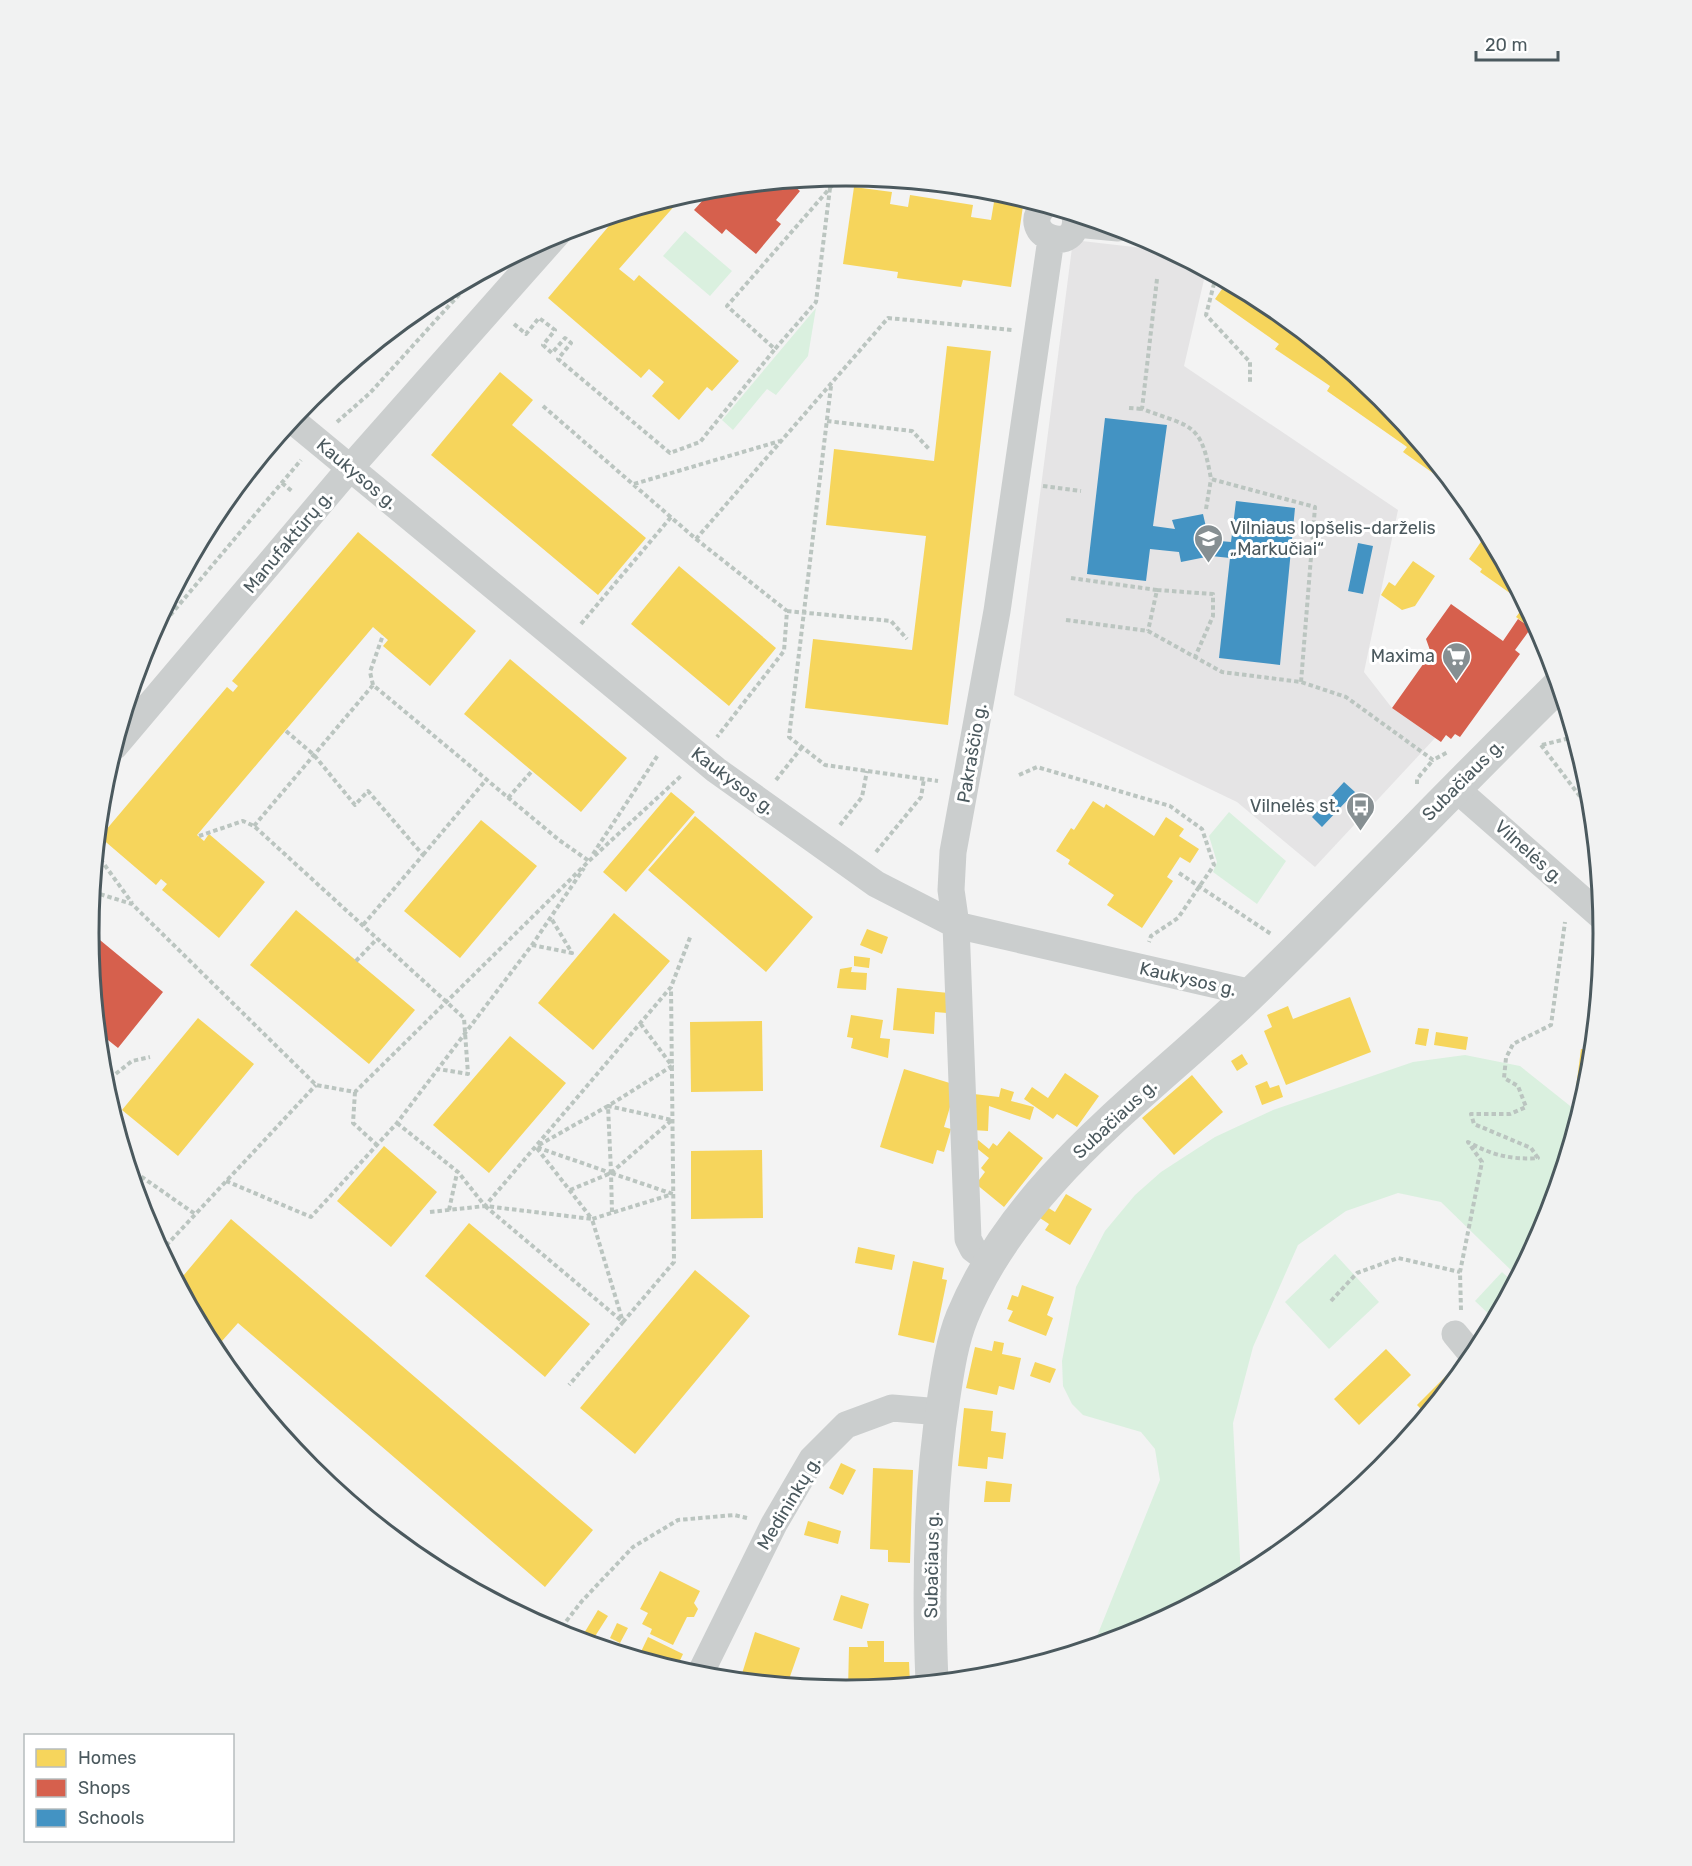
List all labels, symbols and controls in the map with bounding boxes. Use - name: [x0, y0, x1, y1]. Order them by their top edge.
- scale bar: [1476, 24, 1558, 62]
- text: 20 m: [1485, 34, 1527, 56]
- street label: Kaukysos g.: [312, 434, 402, 514]
- street label: Manufaktūrų g.: [239, 486, 337, 598]
- place label: Vilniaus lopšelis-darželis „Markučiai“: [1230, 517, 1436, 560]
- school or university icon: Vilniaus lopšelis-darželis „Markučiai“: [1193, 522, 1225, 564]
- supermarket icon: Maxima: [1440, 640, 1472, 682]
- place label: Maxima: [1371, 645, 1435, 667]
- street label: Pakraščio g.: [952, 701, 992, 805]
- street label: Subačiaus g.: [1418, 735, 1508, 825]
- street label: Kaukysos g.: [687, 742, 779, 820]
- bus stop icon: Vilnelės st.: [1345, 790, 1377, 832]
- place label: Vilnelės st.: [1250, 795, 1340, 817]
- street label: Vilnelės g.: [1490, 815, 1568, 889]
- street label: Kaukysos g.: [1137, 957, 1239, 1001]
- street label: Subačiaus g.: [1069, 1075, 1161, 1163]
- street label: Medininkų g.: [752, 1452, 826, 1554]
- street label: Subačiaus g.: [920, 1512, 944, 1618]
- legend: [24, 1734, 234, 1842]
- text: Homes: [78, 1747, 136, 1769]
- text: Shops: [78, 1777, 130, 1799]
- text: Schools: [78, 1807, 144, 1829]

